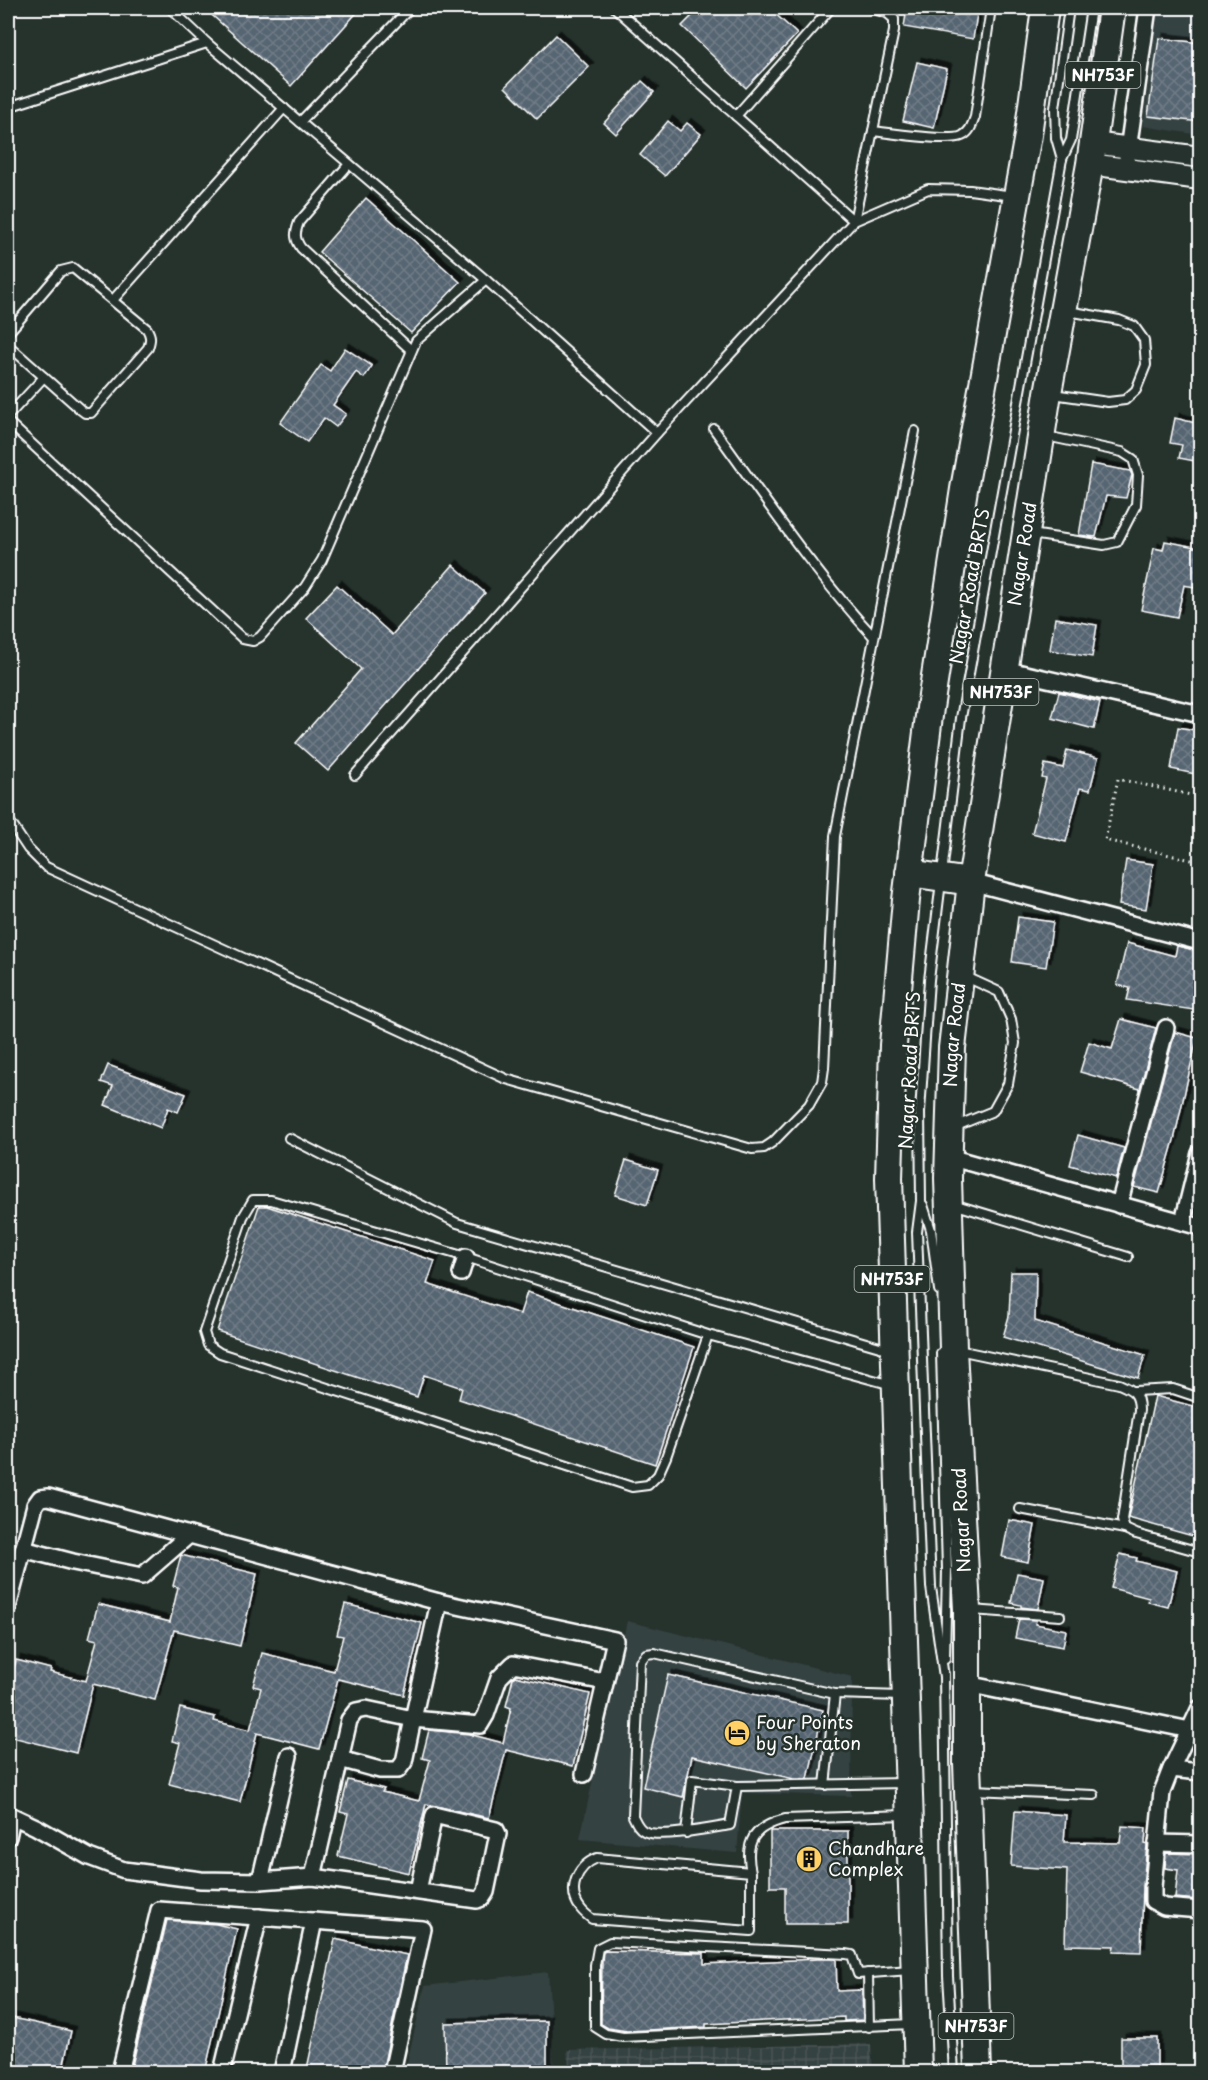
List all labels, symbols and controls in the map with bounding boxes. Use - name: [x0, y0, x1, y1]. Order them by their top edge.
- road number: NH753F: [1066, 62, 1140, 88]
- street label: Nagar Road: [1000, 500, 1043, 607]
- street label: Nagar Road BRTS: [942, 506, 996, 666]
- road number: NH753F: [964, 679, 1038, 705]
- street label: Nagar Road: [936, 981, 971, 1087]
- street label: Nagar Road BRTS: [891, 990, 926, 1149]
- road number: NH753F: [854, 1266, 930, 1292]
- street label: Nagar Road: [944, 1467, 977, 1573]
- place label: Four Points by Sheraton: [756, 1708, 861, 1756]
- hotel icon: Four Points by Sheraton: [722, 1718, 752, 1748]
- place label: Chandhare Complex: [828, 1834, 924, 1882]
- building icon: Chandhare Complex: [794, 1844, 824, 1874]
- road number: NH753F: [938, 2013, 1014, 2039]

